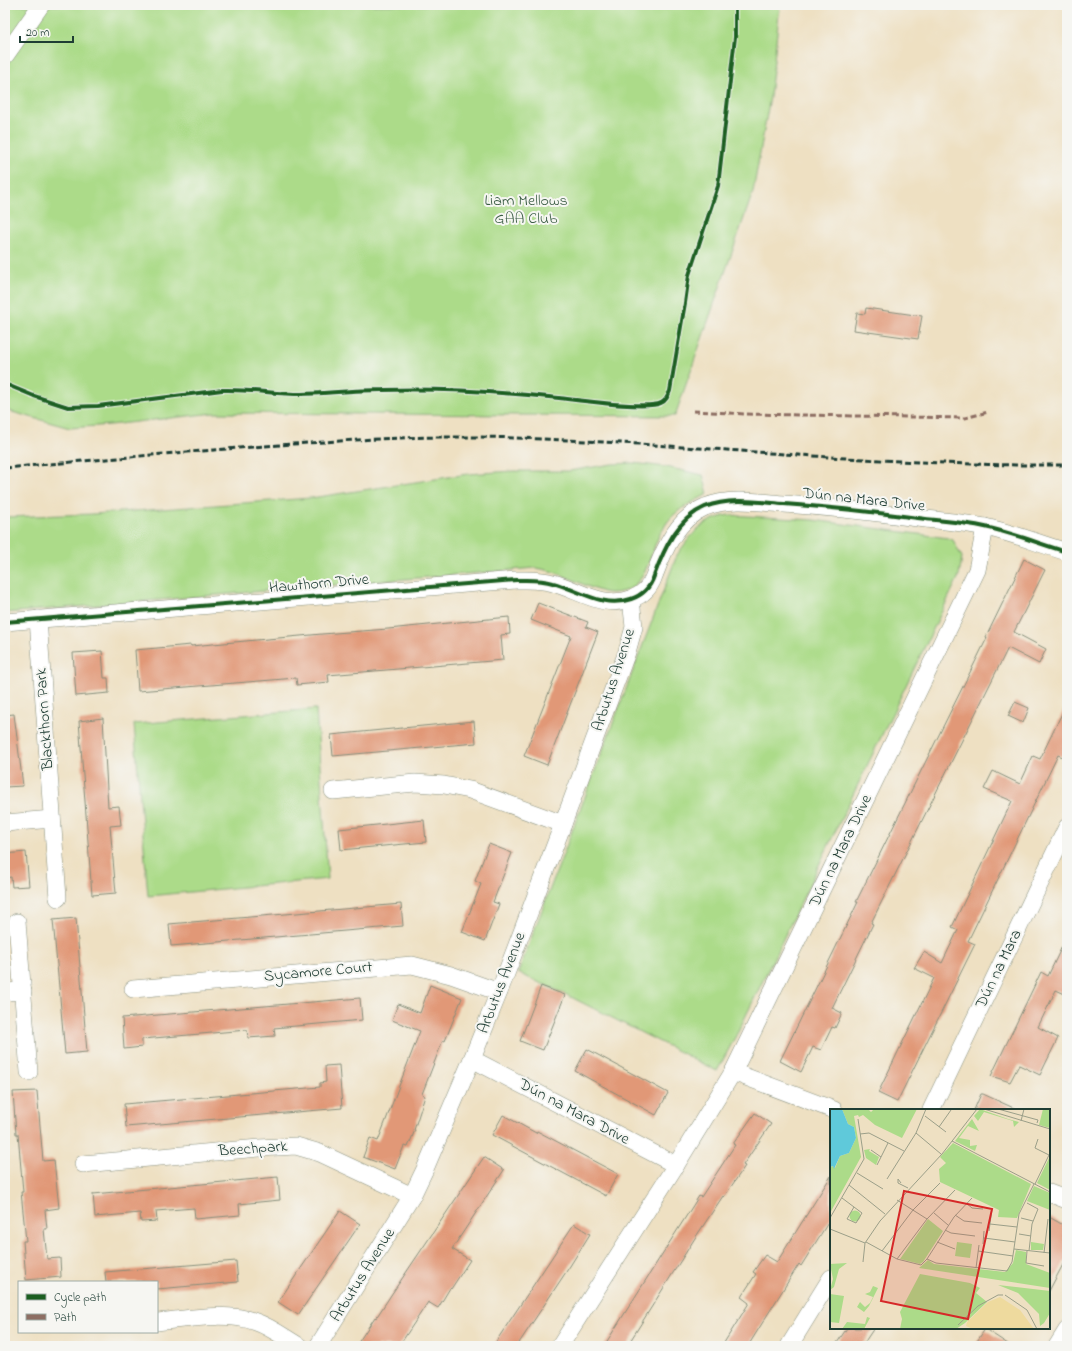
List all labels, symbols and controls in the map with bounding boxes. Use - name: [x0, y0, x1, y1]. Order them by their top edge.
- scale bar: [20, 18, 73, 44]
- text: 20 m: [26, 24, 49, 42]
- park label: Liam Mellows GAA Club: [484, 189, 568, 231]
- street label: Dún na Mara Drive: [801, 482, 927, 518]
- street label: Hawthorn Drive: [268, 568, 371, 600]
- street label: Arbutus Avenue: [586, 625, 642, 735]
- street label: Blackthorn Park: [29, 666, 61, 772]
- street label: Dún na Mara Drive: [803, 790, 879, 912]
- street label: Dún na Mara: [969, 925, 1028, 1013]
- street label: Arbutus Avenue: [472, 928, 533, 1037]
- street label: Sycamore Court: [263, 955, 374, 989]
- street label: Dún na Mara Drive: [513, 1072, 635, 1152]
- inset map: [830, 1109, 1050, 1329]
- street label: Beechpark: [217, 1135, 289, 1163]
- street label: Arbutus Avenue: [325, 1223, 402, 1327]
- legend: [18, 1281, 158, 1333]
- text: Cycle path: [54, 1289, 106, 1308]
- text: Path: [54, 1309, 77, 1327]

